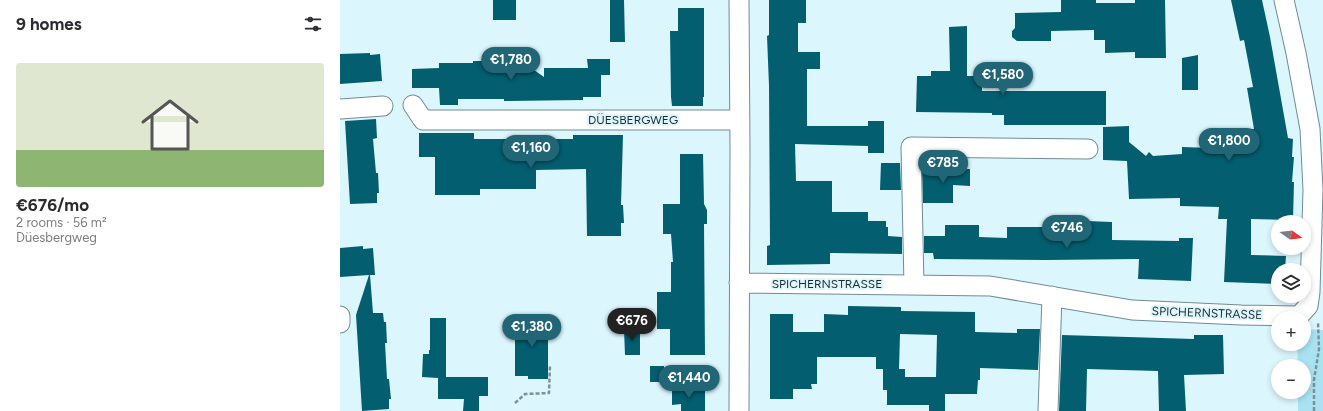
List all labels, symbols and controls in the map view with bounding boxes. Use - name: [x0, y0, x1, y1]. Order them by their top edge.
- icon: filters: [302, 13, 324, 35]
- text: 9 homes: [16, 14, 82, 34]
- pin: €1,780: [478, 47, 544, 81]
- text: €1,780: [490, 52, 532, 67]
- pin: €1,580: [970, 62, 1036, 96]
- text: €1,580: [982, 67, 1024, 82]
- icon: home: [134, 89, 206, 161]
- street label: DÜESBERGWEG: [588, 113, 678, 127]
- pin: €1,800: [1196, 128, 1262, 162]
- text: €1,800: [1208, 133, 1250, 148]
- pin: €1,160: [498, 135, 564, 169]
- text: €1,160: [511, 140, 551, 155]
- pin: €785: [919, 150, 967, 184]
- text: €785: [927, 155, 959, 170]
- text: €676/mo: [16, 195, 89, 215]
- text: 2 rooms · 56 m²: [16, 215, 107, 230]
- pin: €746: [1043, 215, 1091, 249]
- north arrow: [1271, 215, 1311, 255]
- map controls: [1271, 215, 1311, 399]
- text: €746: [1051, 220, 1083, 235]
- text: Düesbergweg: [16, 230, 97, 245]
- button: layers: [1271, 263, 1311, 303]
- street label: SPICHERNSTRASSE: [772, 277, 882, 291]
- street label: SPICHERNSTRASSE: [1151, 304, 1263, 322]
- pin: €676: [608, 308, 656, 342]
- button: +: [1271, 311, 1311, 351]
- text: €676: [616, 313, 648, 328]
- pin: €1,380: [499, 314, 565, 348]
- text: €1,380: [511, 319, 553, 334]
- button: −: [1271, 359, 1311, 399]
- pin: €1,440: [656, 365, 722, 399]
- text: €1,440: [668, 370, 710, 385]

